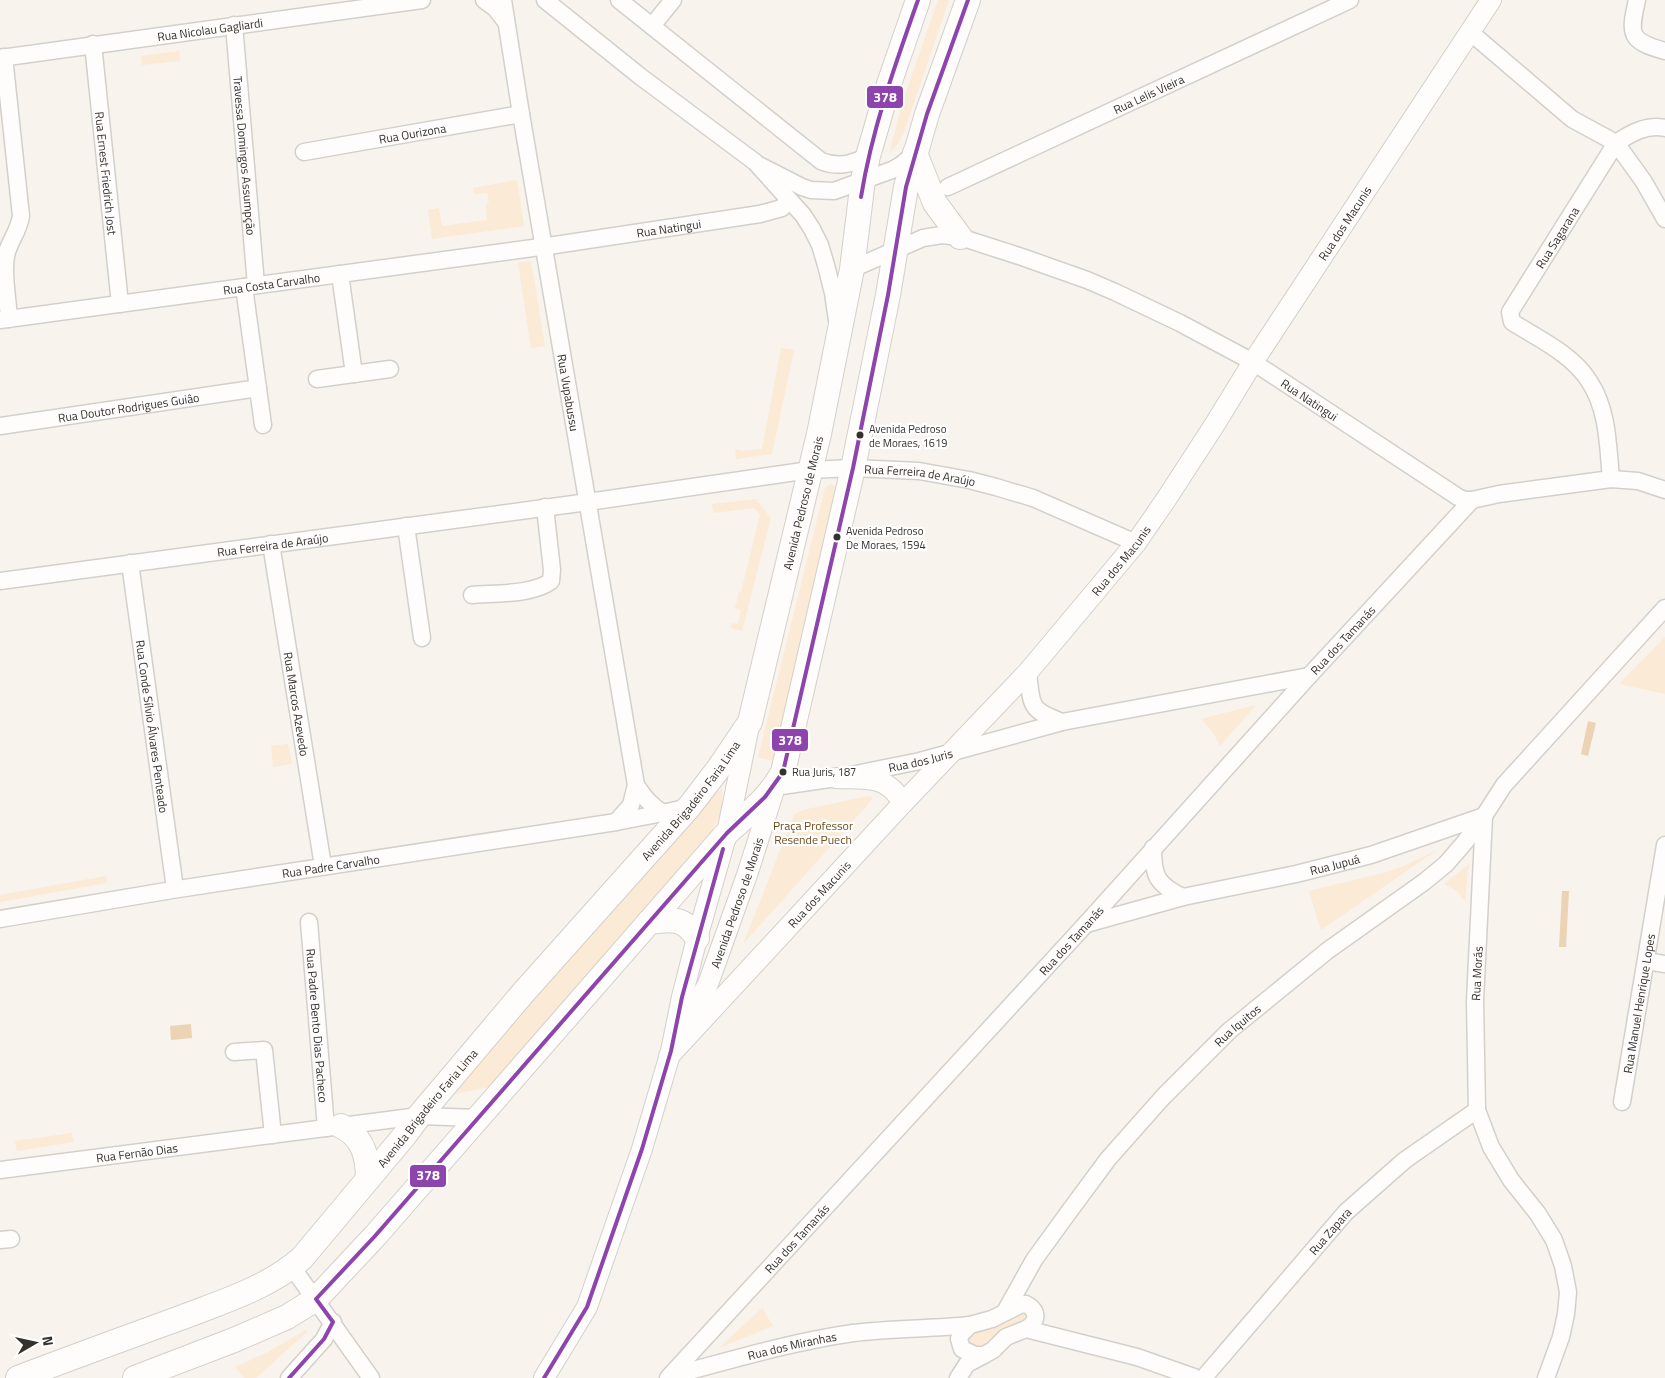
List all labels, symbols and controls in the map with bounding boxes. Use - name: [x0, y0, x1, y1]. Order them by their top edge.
- street label: Rua Nicolau Gagliardi: [156, 12, 264, 46]
- street label: Rua Lelis Vieira: [1110, 69, 1187, 118]
- street label: Travessa Domingos Assumpção: [229, 75, 261, 236]
- line badge: 378: [866, 85, 904, 109]
- text: 378: [873, 86, 897, 107]
- street label: Rua Ernest Friedrich Jost: [91, 111, 122, 237]
- street label: Rua Ourizona: [377, 118, 447, 148]
- street label: Rua dos Macunis: [1313, 181, 1376, 264]
- street label: Rua Sagarana: [1530, 203, 1583, 272]
- street label: Rua Natingui: [635, 214, 702, 242]
- street label: Rua Costa Carvalho: [222, 267, 321, 299]
- street label: Rua Vupabussu: [553, 352, 585, 433]
- street label: Rua Natingui: [1277, 373, 1342, 425]
- street label: Rua Doutor Rodrigues Guiâo: [57, 387, 201, 427]
- place label: Avenida Pedroso de Moraes, 1619: [869, 421, 947, 451]
- marker: Avenida Pedroso de Moraes, 1619: [855, 430, 865, 440]
- street label: Avenida Pedroso de Morais: [777, 434, 828, 572]
- street label: Rua Ferreira de Araújo: [864, 459, 978, 491]
- street label: Rua dos Macunis: [1086, 521, 1155, 600]
- place label: Avenida Pedroso De Moraes, 1594: [846, 523, 926, 553]
- street label: Rua Ferreira de Araújo: [216, 528, 329, 561]
- marker: Avenida Pedroso De Moraes, 1594: [832, 532, 842, 542]
- street label: Rua dos Tamanás: [1305, 600, 1380, 679]
- street label: Rua Conde Sílvio Álvares Penteado: [131, 639, 174, 814]
- street label: Rua Marcos Azevedo: [279, 650, 315, 757]
- line badge: 378: [771, 728, 809, 752]
- text: 378: [778, 729, 802, 750]
- street label: Avenida Brigadeiro Faria Lima: [636, 737, 744, 864]
- street label: Rua dos Juris: [887, 743, 955, 777]
- place label: Rua Juris, 187: [792, 764, 856, 780]
- marker: Rua Juris, 187: [778, 767, 788, 777]
- park label: Praça Professor Resende Puech: [773, 816, 853, 849]
- street label: Avenida Pedroso de Morais: [705, 834, 768, 970]
- street label: Rua Padre Carvalho: [281, 849, 381, 883]
- street label: Rua Jupuá: [1308, 849, 1362, 880]
- street label: Rua dos Macunis: [783, 856, 855, 932]
- street label: Rua dos Tamanás: [1034, 901, 1108, 979]
- street label: Rua Manuel Henrique Lopes: [1617, 932, 1660, 1075]
- street label: Rua Morás: [1466, 945, 1487, 1001]
- street label: Rua Padre Bento Dias Pacheco: [302, 948, 333, 1103]
- street label: Rua Iquitos: [1209, 999, 1265, 1051]
- street label: Avenida Brigadeiro Faria Lima: [372, 1044, 482, 1171]
- street label: Rua Fernão Dias: [95, 1138, 179, 1167]
- line badge: 378: [409, 1164, 447, 1188]
- text: 378: [416, 1164, 440, 1185]
- street label: Rua dos Tamanás: [760, 1199, 834, 1277]
- street label: Rua Zapara: [1304, 1202, 1355, 1259]
- north arrow: [10, 1318, 60, 1368]
- street label: Rua dos Miranhas: [745, 1326, 838, 1364]
- text: N: [37, 1334, 59, 1347]

